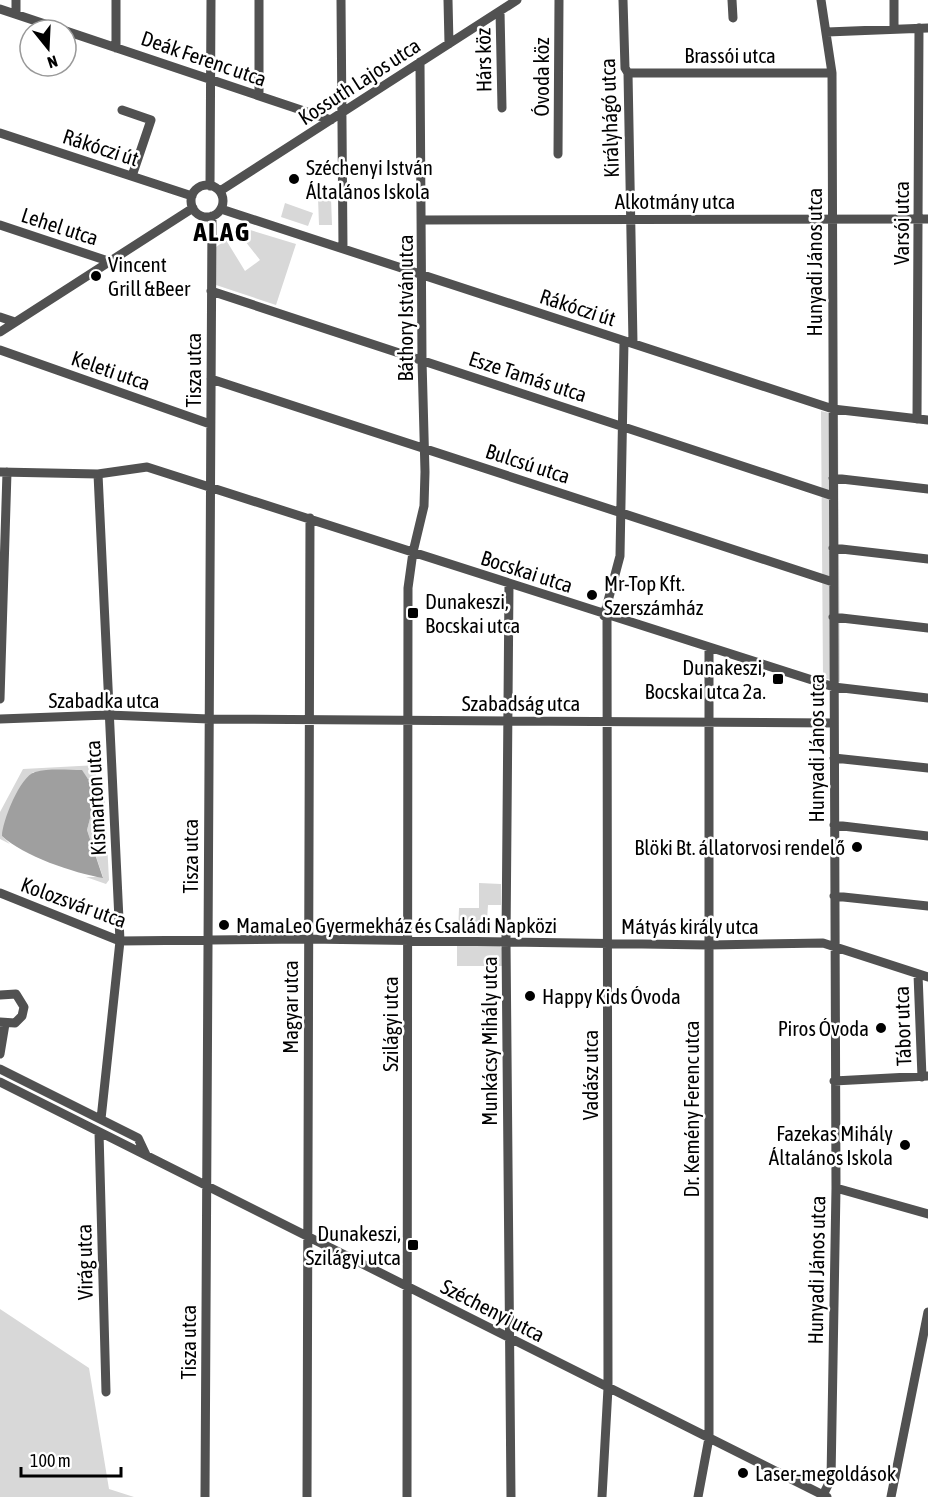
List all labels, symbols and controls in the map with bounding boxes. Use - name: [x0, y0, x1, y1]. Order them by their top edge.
- north arrow: [18, 18, 78, 78]
- street label: Deák Ferenc utca: [138, 25, 270, 91]
- street label: Hárs köz: [470, 27, 496, 92]
- street label: Kossuth Lajos utca: [294, 33, 424, 129]
- street label: Óvoda köz: [529, 37, 553, 117]
- street label: Brassói utca: [684, 43, 776, 67]
- text: N: [45, 52, 60, 72]
- street label: Királyhágó utca: [595, 58, 623, 178]
- street label: Rákóczi út: [60, 124, 142, 170]
- place label: Széchenyi István Általános Iskola: [306, 155, 433, 203]
- marker: Széchenyi István Általános Iskola: [287, 172, 301, 186]
- street label: Varsói utca: [889, 181, 913, 265]
- street label: Hunyadi János utca: [802, 188, 826, 336]
- street label: Alkotmány utca: [615, 189, 735, 213]
- street label: Lehel utca: [19, 202, 101, 250]
- district label: ALAG: [192, 216, 251, 247]
- street label: Báthory István utca: [393, 234, 417, 382]
- place label: Vincent Grill &Beer: [108, 252, 191, 300]
- marker: Vincent Grill &Beer: [89, 269, 103, 283]
- street label: Rákóczi út: [537, 284, 619, 330]
- street label: Tisza utca: [181, 333, 205, 407]
- street label: Keleti utca: [69, 345, 153, 395]
- street label: Esze Tamás utca: [466, 346, 590, 406]
- street label: Bulcsú utca: [483, 438, 573, 488]
- street label: Bocskai utca: [478, 545, 576, 597]
- place label: Mr-Top Kft. Szerszámház: [604, 571, 704, 619]
- marker: Mr-Top Kft. Szerszámház: [585, 588, 599, 602]
- place label: Dunakeszi, Bocskai utca: [425, 589, 520, 637]
- marker: Dunakeszi, Bocskai utca: [406, 606, 420, 620]
- place label: Dunakeszi, Bocskai utca 2a.: [645, 655, 766, 703]
- marker: Dunakeszi, Bocskai utca 2a.: [771, 672, 785, 686]
- street label: Hunyadi János utca: [804, 674, 828, 822]
- street label: Szabadka utca: [48, 688, 160, 712]
- street label: Szabadság utca: [462, 691, 580, 715]
- street label: Kismarton utca: [80, 740, 110, 856]
- street label: Tisza utca: [178, 819, 202, 893]
- place label: Blöki Bt. állatorvosi rendelő: [634, 835, 845, 859]
- marker: Blöki Bt. állatorvosi rendelő: [850, 840, 864, 854]
- street label: Kolozsvár utca: [18, 872, 130, 932]
- place label: MamaLeo Gyermekház és Családi Napközi: [236, 913, 557, 937]
- street label: Mátyás király utca: [621, 914, 759, 938]
- marker: MamaLeo Gyermekház és Családi Napközi: [217, 918, 231, 932]
- street label: Munkácsy Mihály utca: [477, 956, 501, 1126]
- street label: Magyar utca: [278, 960, 302, 1054]
- street label: Szilágyi utca: [378, 976, 402, 1072]
- place label: Happy Kids Óvoda: [542, 984, 681, 1008]
- street label: Tábor utca: [889, 986, 915, 1066]
- marker: Happy Kids Óvoda: [523, 989, 537, 1003]
- place label: Piros Óvoda: [778, 1016, 869, 1040]
- street label: Dr. Kemény Ferenc utca: [679, 1020, 703, 1198]
- marker: Piros Óvoda: [874, 1021, 888, 1035]
- street label: Vadász utca: [578, 1030, 602, 1120]
- place label: Fazekas Mihály Általános Iskola: [769, 1121, 893, 1169]
- marker: Fazekas Mihály Általános Iskola: [898, 1138, 912, 1152]
- street label: Hunyadi János utca: [803, 1195, 829, 1345]
- place label: Dunakeszi, Szilágyi utca: [306, 1221, 401, 1269]
- street label: Virág utca: [71, 1224, 97, 1300]
- marker: Dunakeszi, Szilágyi utca: [406, 1238, 420, 1252]
- street label: Széchenyi utca: [437, 1274, 549, 1346]
- street label: Tisza utca: [176, 1305, 200, 1379]
- scale bar: [21, 1440, 122, 1478]
- text: 100 m: [30, 1450, 71, 1471]
- place label: Laser-megoldások: [755, 1461, 896, 1485]
- marker: Laser-megoldások: [736, 1466, 750, 1480]

